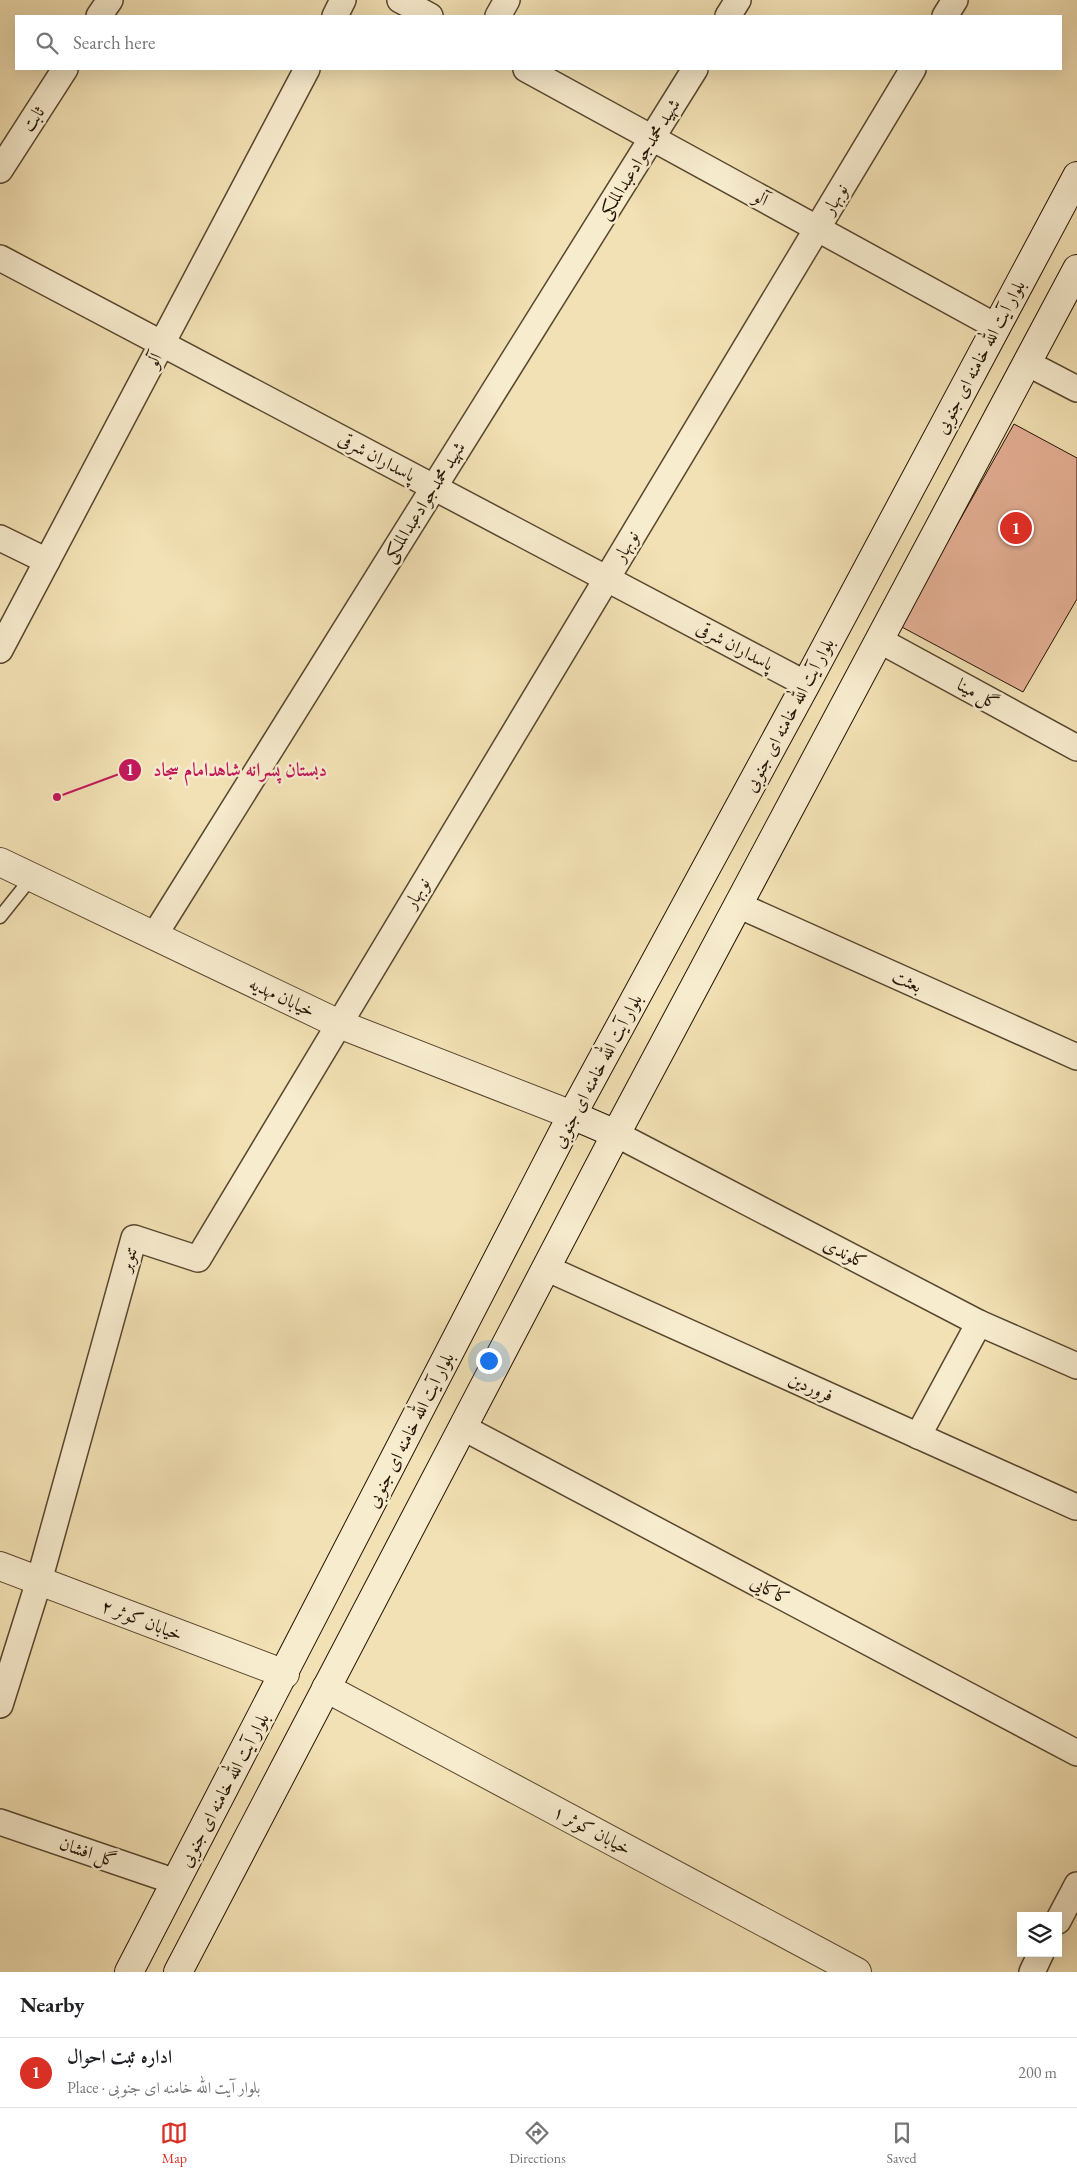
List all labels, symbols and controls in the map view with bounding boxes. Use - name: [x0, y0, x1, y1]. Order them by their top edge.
- search box: [15, 15, 1062, 70]
- icon: search: [33, 29, 61, 57]
- text: Search here: [73, 30, 155, 55]
- street label: شهید محمدجوادعبدالملکی: [592, 94, 687, 225]
- street label: ثابت: [16, 101, 50, 136]
- street label: نوبهار: [815, 179, 854, 221]
- street label: آلو: [748, 183, 774, 212]
- street label: بلوار آیت الله خامنه ای جنوبی: [927, 275, 1032, 439]
- street label: آلو: [139, 347, 168, 373]
- street label: پاسداران شرقی: [334, 427, 421, 489]
- street label: شهید محمدجوادعبدالملکی: [377, 437, 472, 568]
- pin: 1: [1000, 509, 1032, 547]
- street label: نوبهار: [606, 526, 645, 568]
- street label: پاسداران شرقی: [692, 616, 779, 678]
- street label: بلوار آیت الله خامنه ای جنوبی: [736, 633, 841, 797]
- street label: گل مینا: [953, 673, 1003, 715]
- callout: دبستان پسرانه شاهدامام سجاد: [118, 753, 336, 787]
- text: دبستان پسرانه شاهدامام سجاد: [153, 757, 327, 787]
- text: 1: [126, 760, 134, 779]
- street label: نوبهار: [397, 873, 436, 915]
- street label: بعثت: [889, 964, 926, 997]
- street label: خیابان مهدیه: [245, 971, 319, 1023]
- street label: بلوار آیت الله خامنه ای جنوبی: [544, 989, 649, 1153]
- street label: کلوندی: [820, 1232, 871, 1273]
- street label: تنوبر: [112, 1244, 142, 1276]
- street label: بلوار آیت الله خامنه ای جنوبی: [359, 1347, 460, 1512]
- your location: [476, 1348, 502, 1374]
- street label: فروردین: [785, 1367, 837, 1407]
- street label: کاکایی: [746, 1570, 794, 1610]
- street label: خیابان کوثر ۲: [98, 1594, 186, 1645]
- street label: بلوار آیت الله خامنه ای جنوبی: [171, 1708, 276, 1872]
- street label: خیابان کوثر ۱: [549, 1799, 635, 1860]
- street label: گل افشان: [56, 1831, 120, 1873]
- map controls: [1017, 1912, 1062, 1957]
- button: layers: [1017, 1912, 1062, 1957]
- text: Nearby: [20, 1991, 84, 2018]
- text: اداره ثبت احوال: [67, 2044, 172, 2069]
- text: 1: [32, 2062, 40, 2083]
- text: 200 m: [1018, 2062, 1057, 2083]
- text: Place · بلوار آیت الله خامنه ای جنوبی: [67, 2077, 260, 2098]
- tab: Map: [160, 2119, 188, 2167]
- tab: Directions: [509, 2119, 566, 2167]
- tab: Saved: [887, 2119, 917, 2167]

